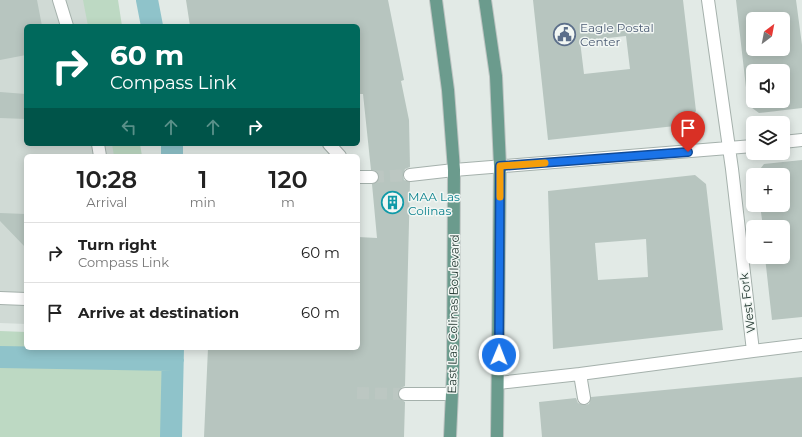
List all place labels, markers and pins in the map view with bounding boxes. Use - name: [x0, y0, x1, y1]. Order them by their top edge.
- place label: Eagle Postal Center: [580, 20, 654, 49]
- public building icon: Eagle Postal Center: [552, 21, 578, 47]
- pin: [671, 111, 705, 152]
- place label: MAA Las Colinas: [408, 189, 460, 218]
- building icon: MAA Las Colinas: [379, 190, 405, 216]

